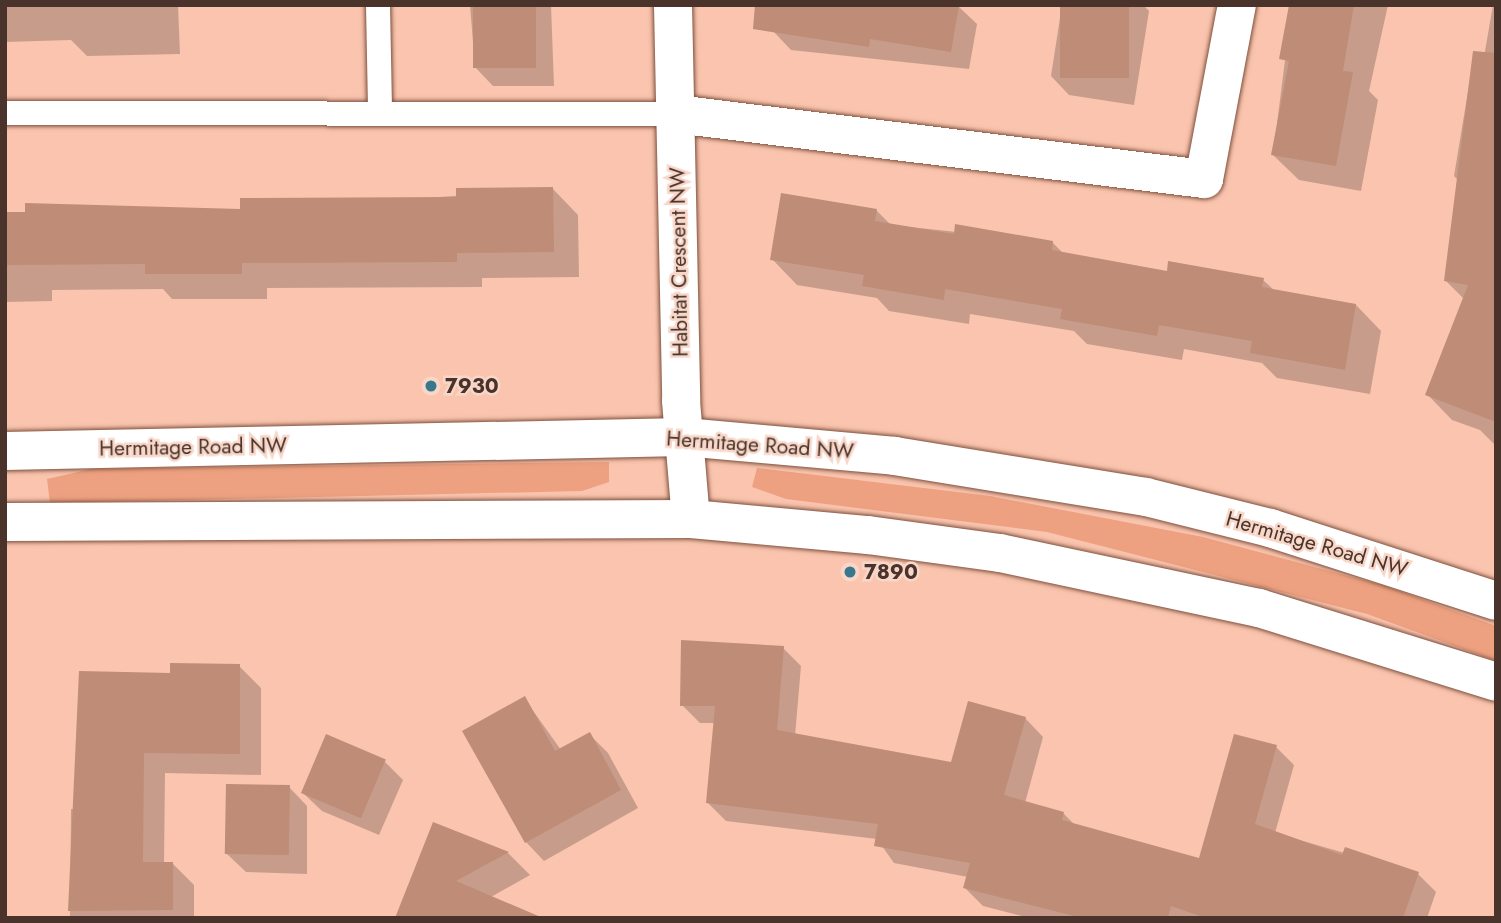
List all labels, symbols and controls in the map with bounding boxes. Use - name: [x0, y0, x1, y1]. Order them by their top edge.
- street label: Habitat Crescent NW: [665, 167, 693, 357]
- place label: 7930: [445, 373, 499, 399]
- marker: 7930: [423, 378, 439, 394]
- street label: Hermitage Road NW: [665, 426, 855, 464]
- street label: Hermitage Road NW: [99, 433, 287, 461]
- street label: Hermitage Road NW: [1223, 506, 1411, 582]
- place label: 7890: [864, 559, 918, 585]
- marker: 7890: [842, 564, 858, 580]

